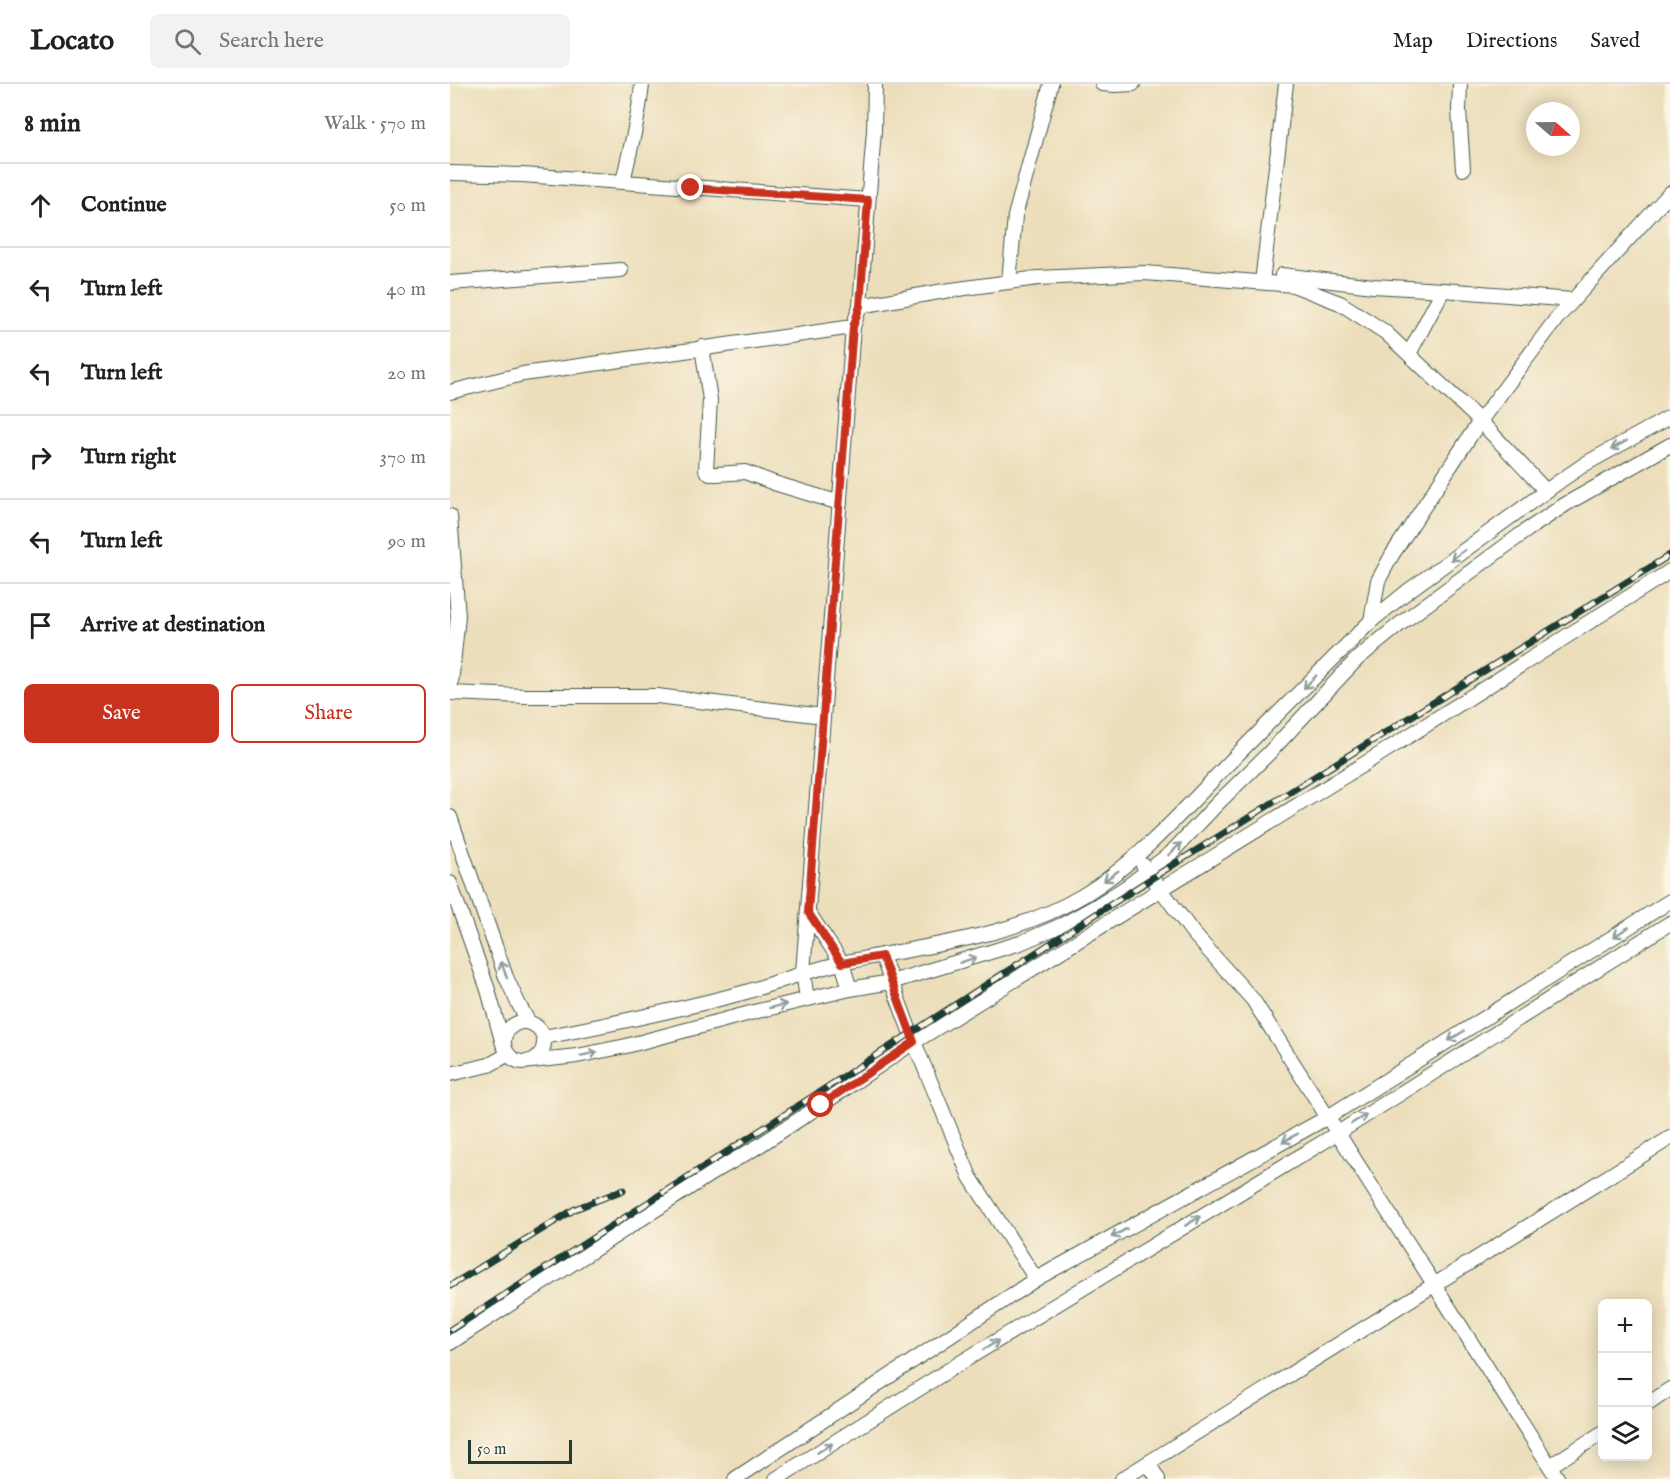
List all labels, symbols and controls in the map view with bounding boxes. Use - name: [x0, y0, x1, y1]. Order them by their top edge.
- search box: [150, 14, 570, 68]
- text: Locato: [30, 24, 114, 59]
- icon: search: [171, 25, 204, 58]
- text: Search here: [219, 27, 324, 55]
- text: Map: [1393, 28, 1433, 55]
- text: Directions: [1466, 28, 1557, 55]
- text: Saved: [1590, 28, 1640, 55]
- north arrow: [1526, 102, 1580, 156]
- text: 8 min: [24, 107, 81, 140]
- text: Walk · 570 m: [324, 111, 426, 136]
- route end: [677, 174, 703, 200]
- icon: ahead: [24, 189, 57, 222]
- text: Continue: [81, 191, 167, 219]
- text: 50 m: [389, 193, 426, 218]
- icon: left: [24, 273, 57, 306]
- text: Turn left: [81, 275, 163, 303]
- text: 40 m: [387, 277, 426, 302]
- icon: left: [24, 357, 57, 390]
- text: Turn left: [81, 359, 163, 387]
- text: 20 m: [387, 361, 426, 386]
- one-way arrow: [1611, 440, 1628, 452]
- icon: right: [24, 441, 57, 474]
- text: Turn right: [81, 443, 176, 471]
- text: 370 m: [380, 445, 426, 470]
- icon: left: [24, 525, 57, 558]
- text: Turn left: [81, 527, 163, 555]
- text: 90 m: [388, 529, 426, 554]
- one-way arrow: [1450, 549, 1466, 561]
- icon: arrive: [24, 609, 57, 642]
- text: Arrive at destination: [81, 611, 265, 639]
- one-way arrow: [1303, 674, 1318, 689]
- button: Save: [24, 684, 219, 743]
- button: Share: [231, 684, 426, 743]
- one-way arrow: [1167, 842, 1182, 856]
- one-way arrow: [1103, 870, 1119, 882]
- one-way arrow: [1612, 926, 1629, 939]
- one-way arrow: [958, 953, 977, 964]
- one-way arrow: [497, 961, 508, 980]
- one-way arrow: [768, 1000, 788, 1011]
- one-way arrow: [1448, 1031, 1465, 1043]
- one-way arrow: [580, 1047, 599, 1059]
- route start: [807, 1091, 833, 1117]
- one-way arrow: [1351, 1113, 1368, 1126]
- one-way arrow: [1281, 1133, 1299, 1144]
- one-way arrow: [1184, 1215, 1201, 1227]
- one-way arrow: [1111, 1227, 1128, 1239]
- map controls: [1598, 1299, 1652, 1461]
- button: +: [1598, 1299, 1652, 1353]
- one-way arrow: [982, 1338, 999, 1350]
- button: −: [1598, 1353, 1652, 1407]
- button: layers: [1598, 1407, 1652, 1461]
- scale bar: [468, 1437, 572, 1464]
- text: 50 m: [477, 1440, 506, 1460]
- one-way arrow: [816, 1441, 833, 1453]

